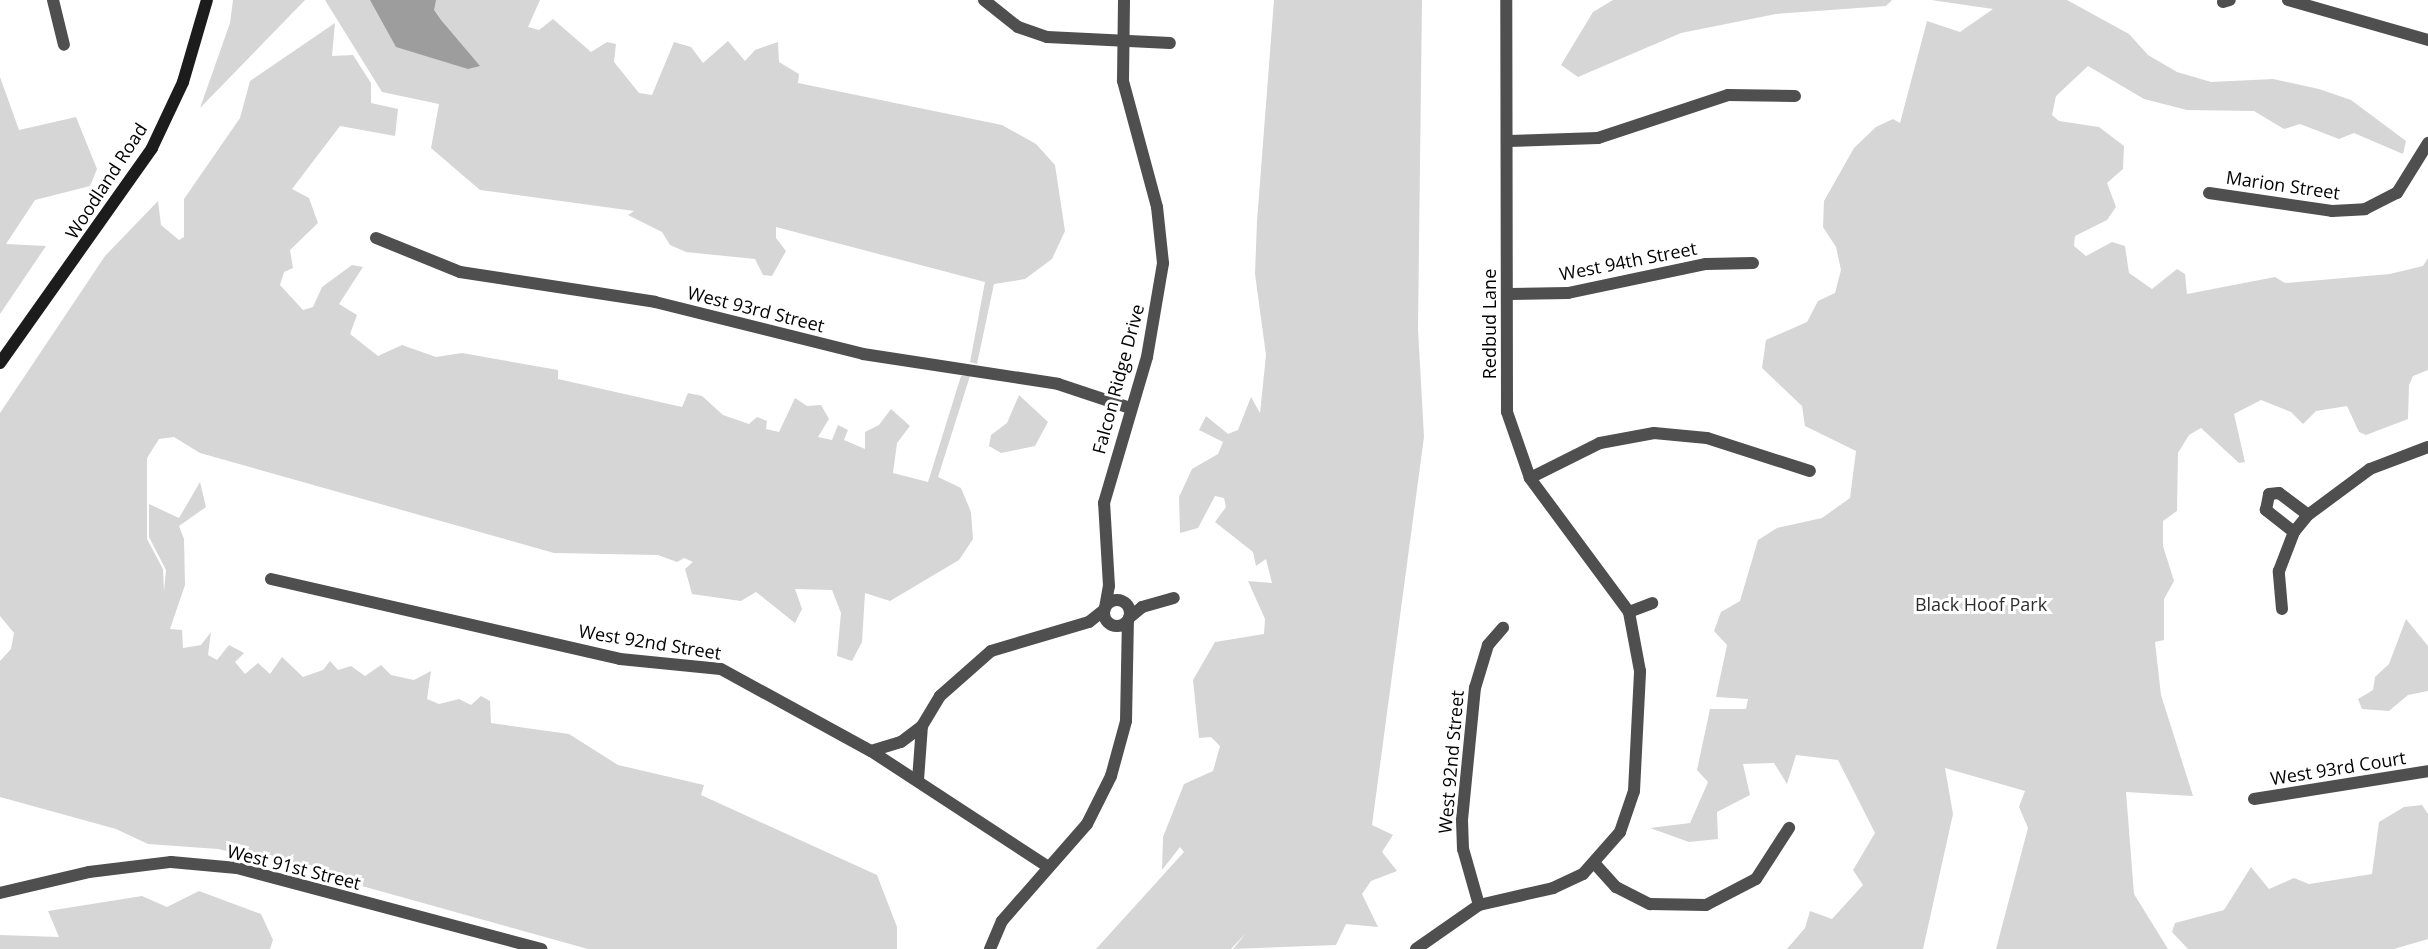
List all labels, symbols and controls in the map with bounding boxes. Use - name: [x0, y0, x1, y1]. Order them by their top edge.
- street label: Woodland Road: [61, 119, 151, 243]
- street label: Marion Street: [2225, 166, 2341, 204]
- street label: West 94th Street: [1558, 237, 1698, 285]
- street label: Redbud Lane: [1478, 269, 1500, 379]
- street label: West 93rd Street: [685, 282, 827, 336]
- street label: Falcon Ridge Drive: [1088, 302, 1148, 456]
- park label: Black Hoof Park: [1915, 593, 2047, 615]
- street label: West 92nd Street: [577, 620, 723, 664]
- street label: West 92nd Street: [1434, 689, 1468, 835]
- street label: West 93rd Court: [2269, 747, 2407, 789]
- street label: West 91st Street: [225, 840, 363, 894]

